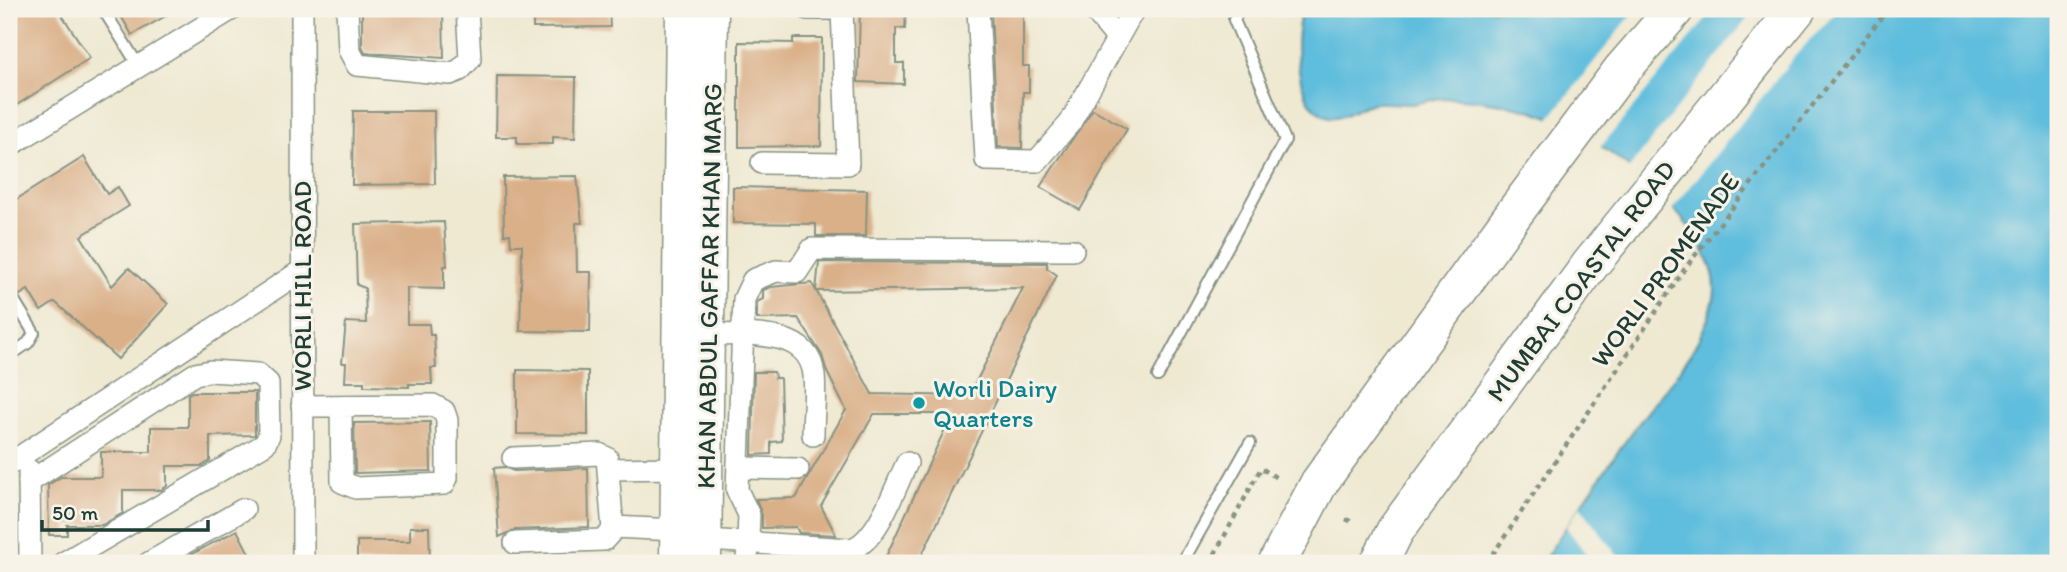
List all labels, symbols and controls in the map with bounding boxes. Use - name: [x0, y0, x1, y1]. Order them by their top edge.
- street label: KHAN ABDUL GAFFAR KHAN MARG: [689, 83, 729, 489]
- street label: MUMBAI COASTAL ROAD: [1480, 154, 1682, 408]
- street label: WORLI PROMENADE: [1584, 167, 1746, 373]
- street label: WORLI HILL ROAD: [286, 181, 318, 391]
- place label: Worli Dairy Quarters: [933, 372, 1057, 434]
- marker: Worli Dairy Quarters: [911, 395, 927, 411]
- scale bar: [42, 488, 208, 532]
- text: 50 m: [52, 500, 99, 525]

